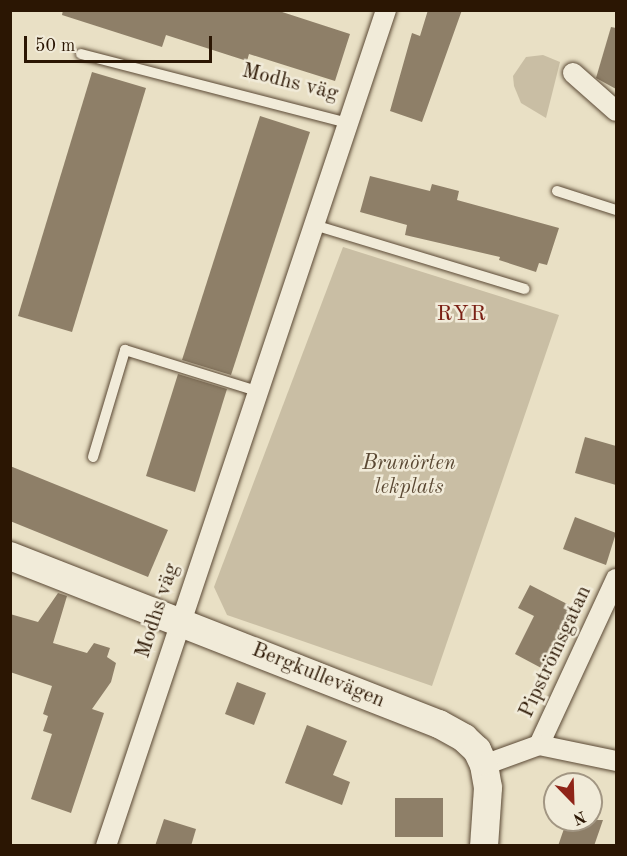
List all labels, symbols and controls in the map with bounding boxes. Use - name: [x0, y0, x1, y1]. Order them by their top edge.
- scale bar: [27, 24, 214, 62]
- text: 50 m: [35, 37, 75, 55]
- street label: Modhs väg: [239, 59, 341, 107]
- district label: RYR: [436, 302, 488, 328]
- park label: Brunörten lekplats: [362, 451, 456, 501]
- street label: Modhs väg: [131, 560, 185, 662]
- street label: Pipströmsgatan: [514, 582, 598, 722]
- street label: Bergkullevägen: [248, 638, 388, 714]
- north arrow: [543, 772, 603, 832]
- text: N: [571, 807, 588, 826]

